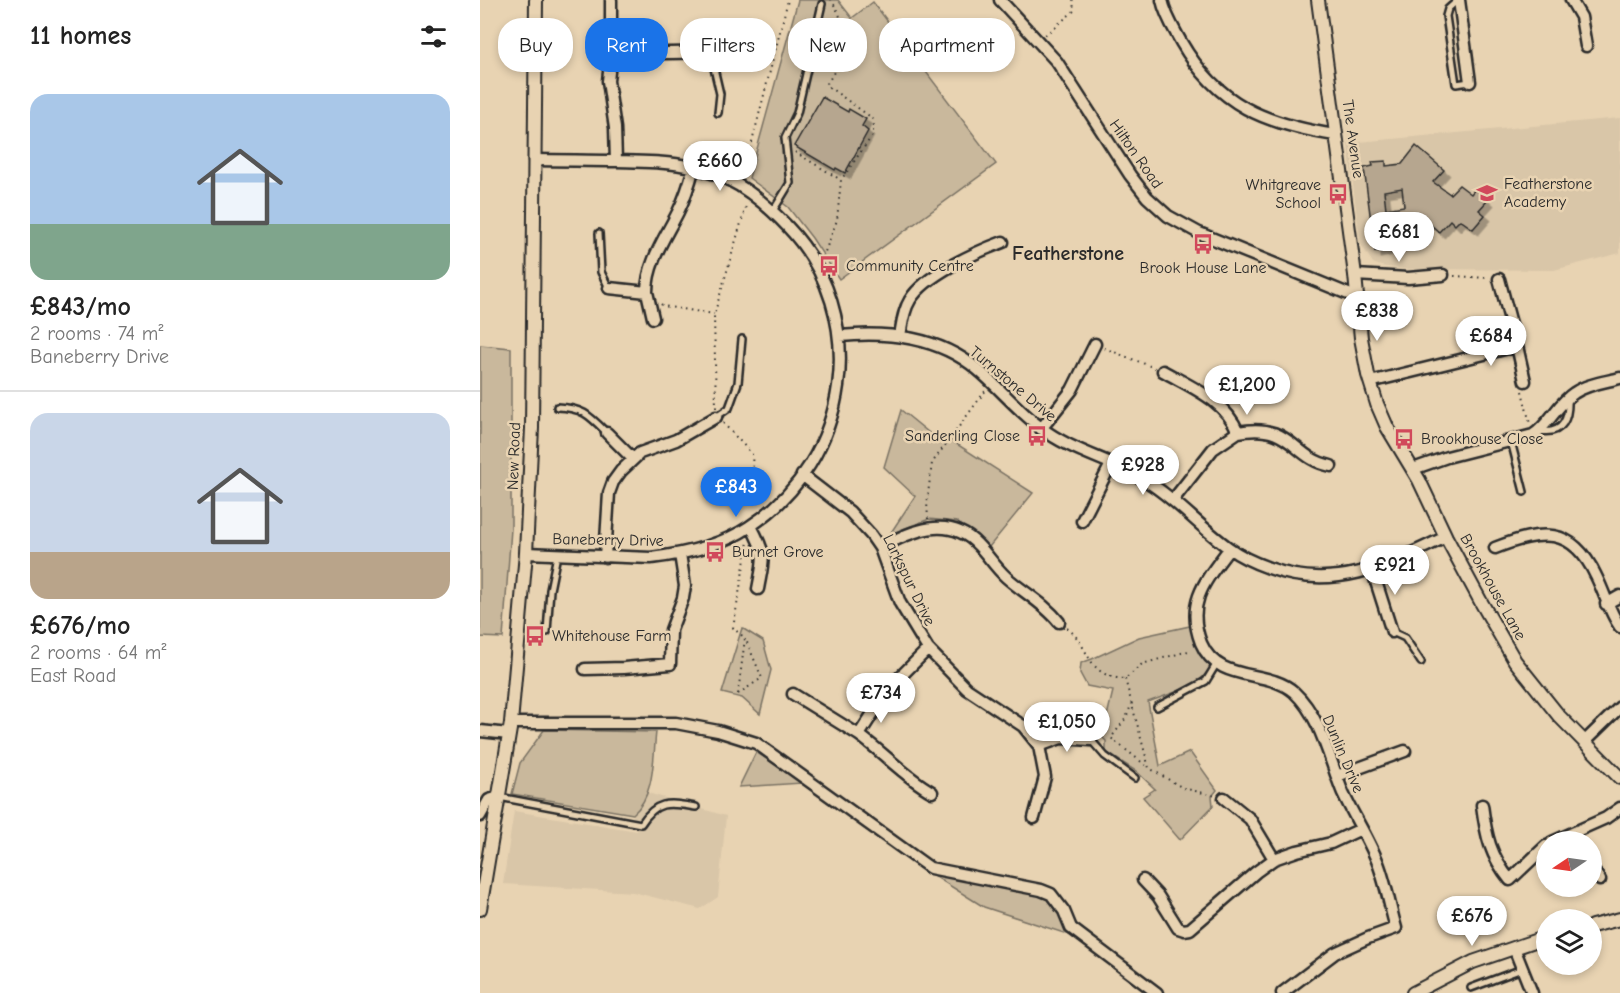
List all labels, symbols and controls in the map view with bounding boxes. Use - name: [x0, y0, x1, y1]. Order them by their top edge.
- chip: Buy: [498, 18, 573, 72]
- chip: Rent: [585, 18, 668, 72]
- chip: Filters: [680, 18, 776, 72]
- chip: New: [788, 18, 867, 72]
- chip: Apartment: [879, 18, 1015, 72]
- icon: filters: [417, 20, 450, 53]
- text: 11 homes: [30, 21, 131, 51]
- street label: The Avenue: [1339, 99, 1367, 179]
- street label: Hilton Road: [1106, 116, 1166, 192]
- icon: home: [186, 133, 294, 241]
- pin: £660: [684, 141, 756, 192]
- text: £660: [697, 149, 743, 172]
- place label: Featherstone Academy: [1504, 175, 1592, 211]
- place label: Whitgreave School: [1246, 176, 1321, 212]
- school or university icon: Featherstone Academy: [1475, 181, 1499, 205]
- bus stop icon: Whitgreave School: [1326, 182, 1350, 206]
- pin: £681: [1363, 212, 1435, 263]
- text: £681: [1378, 220, 1420, 243]
- bus stop icon: Brook House Lane: [1191, 232, 1215, 256]
- district label: Featherstone: [1012, 242, 1124, 265]
- bus stop icon: Community Centre: [817, 254, 841, 278]
- place label: Community Centre: [846, 257, 974, 275]
- place label: Brook House Lane: [1139, 259, 1267, 277]
- pin: £838: [1341, 291, 1413, 342]
- text: £843/mo: [30, 292, 131, 322]
- text: £838: [1355, 299, 1399, 322]
- pin: £684: [1455, 316, 1527, 367]
- text: 2 rooms · 74 m²: [30, 322, 163, 345]
- text: £684: [1469, 324, 1513, 347]
- street label: Turnstone Drive: [966, 343, 1060, 425]
- text: Baneberry Drive: [30, 345, 169, 368]
- pin: £1,200: [1198, 365, 1296, 416]
- text: £1,200: [1218, 373, 1276, 396]
- street label: New Road: [504, 422, 524, 490]
- bus stop icon: Sanderling Close: [1025, 424, 1049, 448]
- place label: Sanderling Close: [905, 427, 1020, 445]
- bus stop icon: Brookhouse Close: [1392, 427, 1416, 451]
- place label: Brookhouse Close: [1421, 430, 1543, 448]
- pin: £928: [1107, 445, 1179, 496]
- icon: home: [186, 452, 294, 560]
- text: £928: [1121, 453, 1165, 476]
- pin: £843: [700, 467, 772, 518]
- text: £843: [715, 475, 757, 498]
- street label: Baneberry Drive: [552, 530, 664, 550]
- street label: Larkspur Drive: [879, 531, 939, 629]
- street label: Brookhouse Lane: [1456, 531, 1530, 643]
- bus stop icon: Burnet Grove: [703, 540, 727, 564]
- place label: Burnet Grove: [732, 543, 823, 561]
- pin: £921: [1359, 545, 1431, 596]
- text: £921: [1374, 553, 1416, 576]
- text: £676/mo: [30, 611, 130, 641]
- bus stop icon: Whitehouse Farm: [523, 624, 547, 648]
- place label: Whitehouse Farm: [552, 627, 672, 645]
- text: 2 rooms · 64 m²: [30, 641, 166, 664]
- text: East Road: [30, 664, 116, 687]
- pin: £734: [845, 673, 917, 724]
- text: £734: [860, 681, 902, 704]
- pin: £1,050: [1018, 702, 1116, 753]
- text: £1,050: [1038, 710, 1096, 733]
- street label: Dunlin Drive: [1319, 712, 1367, 796]
- north arrow: [1536, 831, 1602, 897]
- map controls: [1536, 831, 1602, 975]
- pin: £676: [1436, 896, 1508, 947]
- text: £676: [1451, 904, 1493, 927]
- button: layers: [1536, 909, 1602, 975]

